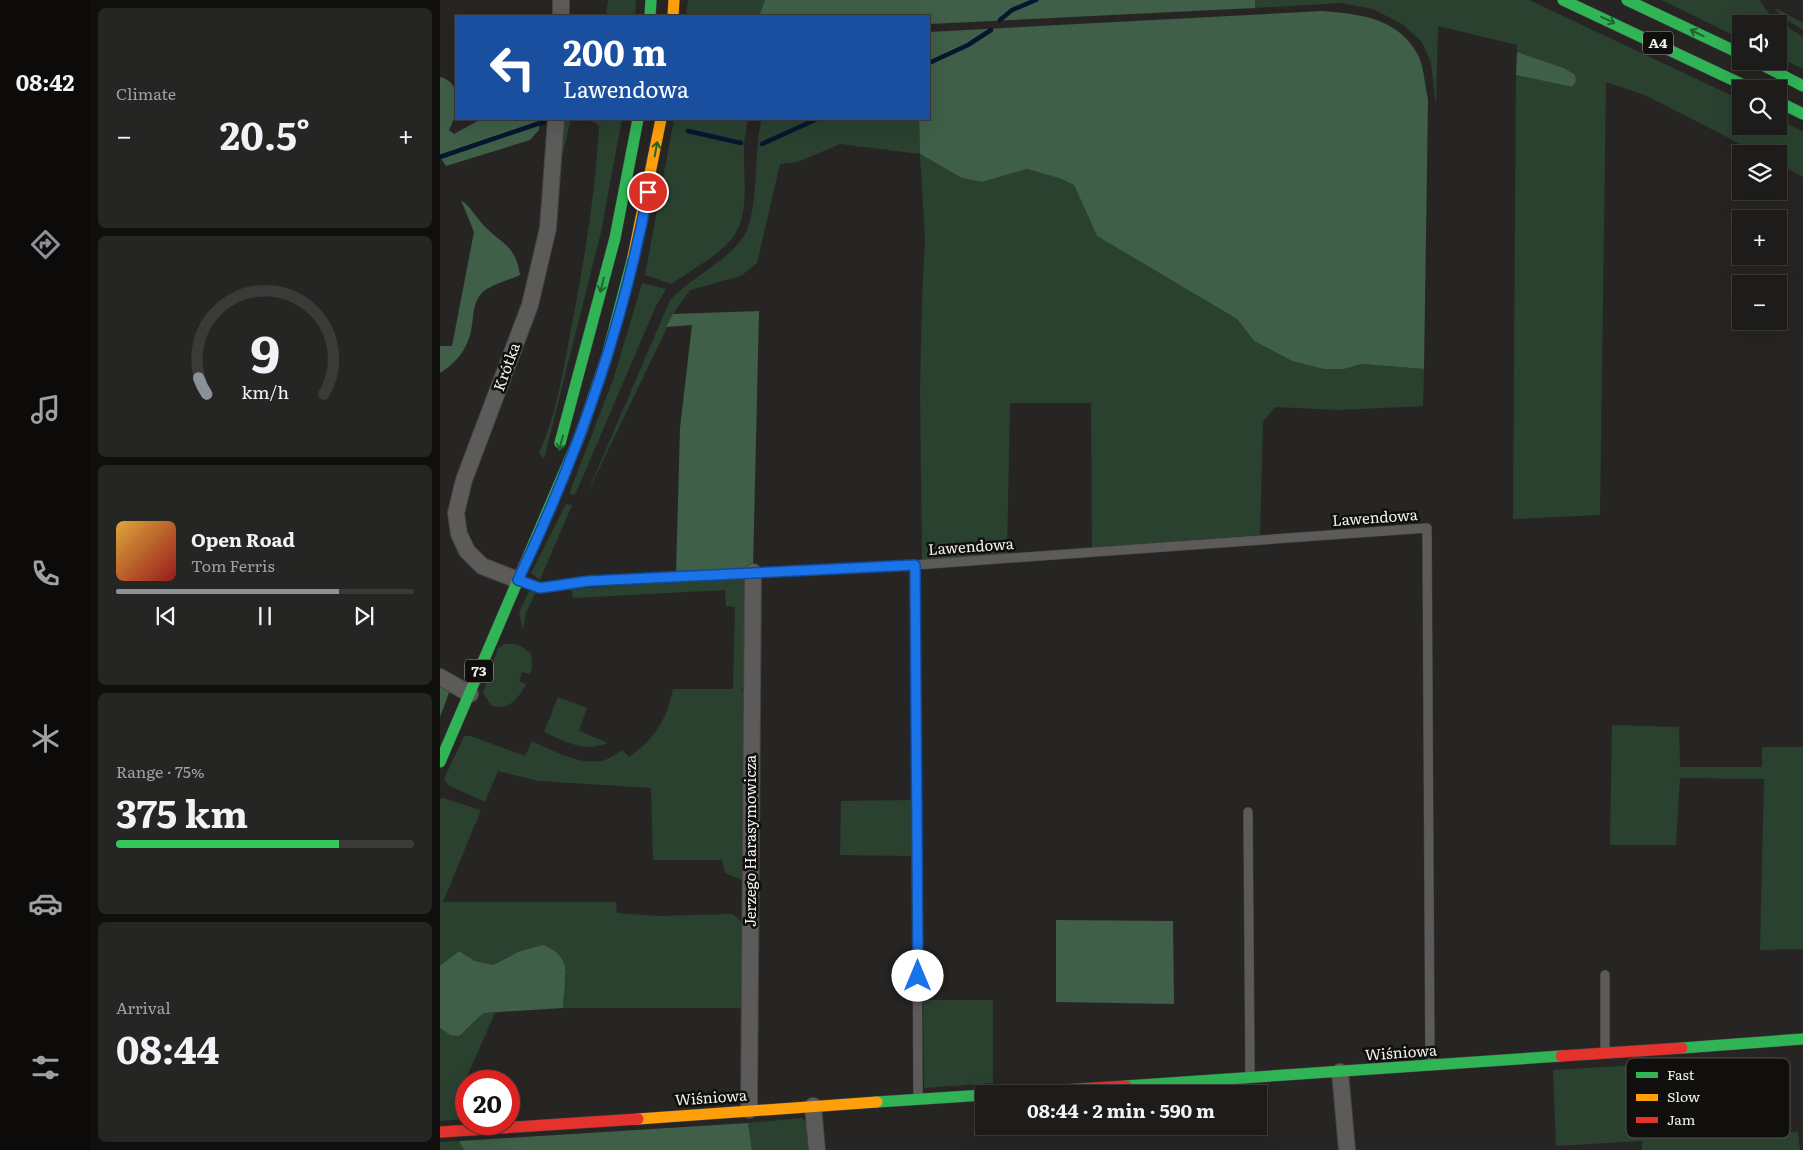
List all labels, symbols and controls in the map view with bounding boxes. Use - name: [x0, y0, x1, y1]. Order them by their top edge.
- map controls: [1732, 15, 1787, 330]
- button: sound: [1732, 15, 1787, 70]
- one-way arrow: [1600, 16, 1615, 25]
- text: 200 m: [563, 25, 667, 77]
- one-way arrow: [1690, 28, 1705, 38]
- road number: A4: [1643, 32, 1673, 54]
- icon: left: [480, 35, 545, 100]
- text: 08:42: [16, 65, 74, 98]
- text: Lawendowa: [563, 72, 689, 105]
- button: search: [1732, 80, 1787, 135]
- text: Climate: [116, 81, 176, 105]
- text: 20.5°: [220, 105, 310, 162]
- text: −: [116, 113, 132, 155]
- text: +: [398, 113, 414, 155]
- one-way arrow: [651, 141, 661, 157]
- button: layers: [1732, 145, 1787, 200]
- pin: [627, 171, 669, 213]
- icon: arrive: [634, 178, 662, 206]
- button: +: [1732, 210, 1787, 265]
- icon: directions: [28, 227, 63, 262]
- button: −: [1732, 275, 1787, 330]
- one-way arrow: [597, 277, 606, 293]
- text: 9: [250, 312, 280, 389]
- street label: Krótka: [486, 338, 525, 394]
- text: km/h: [241, 378, 289, 405]
- icon: music: [28, 392, 63, 427]
- one-way arrow: [555, 434, 565, 450]
- street label: Lawendowa: [1331, 502, 1419, 531]
- text: Open Road: [191, 525, 295, 553]
- street label: Lawendowa: [927, 531, 1015, 560]
- text: Tom Ferris: [191, 553, 275, 577]
- icon: phone: [28, 556, 63, 591]
- icon: previous: [152, 602, 180, 630]
- icon: pause: [251, 602, 279, 630]
- icon: next: [350, 602, 378, 630]
- road number: 73: [465, 659, 493, 682]
- icon: climate: [28, 721, 63, 756]
- street label: Jerzego Harasymowicza: [738, 754, 761, 927]
- text: Range · 75%: [116, 759, 205, 783]
- text: 375 km: [116, 783, 248, 840]
- icon: car: [28, 886, 63, 921]
- position arrow: [891, 949, 943, 1001]
- text: Arrival: [116, 995, 171, 1019]
- text: 08:44: [116, 1019, 219, 1076]
- street label: Wiśniowa: [1364, 1037, 1439, 1065]
- icon: filters: [28, 1050, 63, 1085]
- legend: [1626, 1058, 1790, 1138]
- text: Fast: [1667, 1064, 1695, 1084]
- speed limit sign: 20: [455, 1070, 520, 1135]
- street label: Wiśniowa: [674, 1082, 749, 1110]
- text: Slow: [1667, 1086, 1700, 1106]
- text: 08:44 · 2 min · 590 m: [1027, 1096, 1215, 1124]
- text: Jam: [1667, 1109, 1696, 1129]

